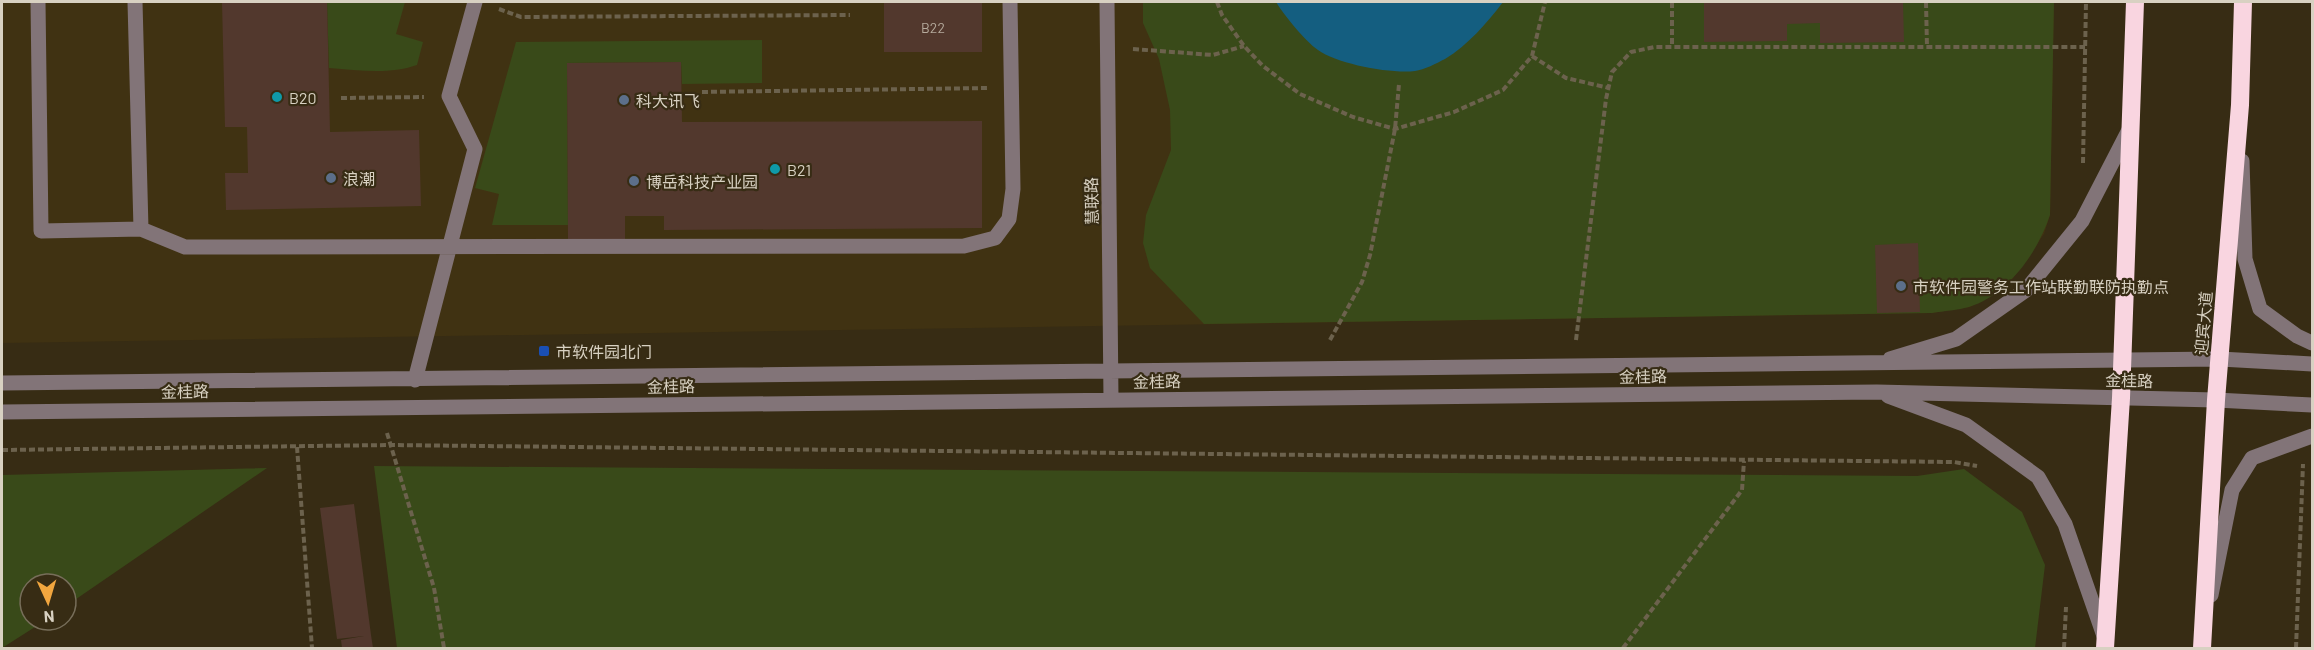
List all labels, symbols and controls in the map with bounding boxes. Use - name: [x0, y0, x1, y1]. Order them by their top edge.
- house number: B22: [921, 19, 945, 36]
- place label: B20: [289, 88, 317, 107]
- marker: B20: [270, 90, 284, 104]
- place label: 科大讯飞: [636, 91, 700, 110]
- marker: 科大讯飞: [617, 93, 631, 107]
- place label: B21: [787, 160, 811, 179]
- marker: B21: [768, 162, 782, 176]
- place label: 浪潮: [343, 169, 375, 188]
- marker: 浪潮: [324, 171, 338, 185]
- place label: 博岳科技产业园: [646, 172, 758, 191]
- marker: 博岳科技产业园: [627, 174, 641, 188]
- street label: 慧联路: [1081, 177, 1101, 225]
- place label: 市软件园警务工作站联勤联防执勤点: [1913, 277, 2169, 296]
- marker: 市软件园警务工作站联勤联防执勤点: [1894, 279, 1908, 293]
- street label: 迎宾大道: [2191, 290, 2215, 356]
- place label: 市软件园北门: [556, 342, 652, 361]
- marker: 市软件园北门: [537, 344, 551, 358]
- street label: 金桂路: [1619, 366, 1667, 386]
- street label: 金桂路: [2105, 370, 2153, 390]
- street label: 金桂路: [1133, 371, 1181, 391]
- street label: 金桂路: [647, 376, 695, 396]
- street label: 金桂路: [161, 381, 209, 401]
- north arrow: [18, 572, 78, 632]
- text: N: [43, 608, 55, 627]

